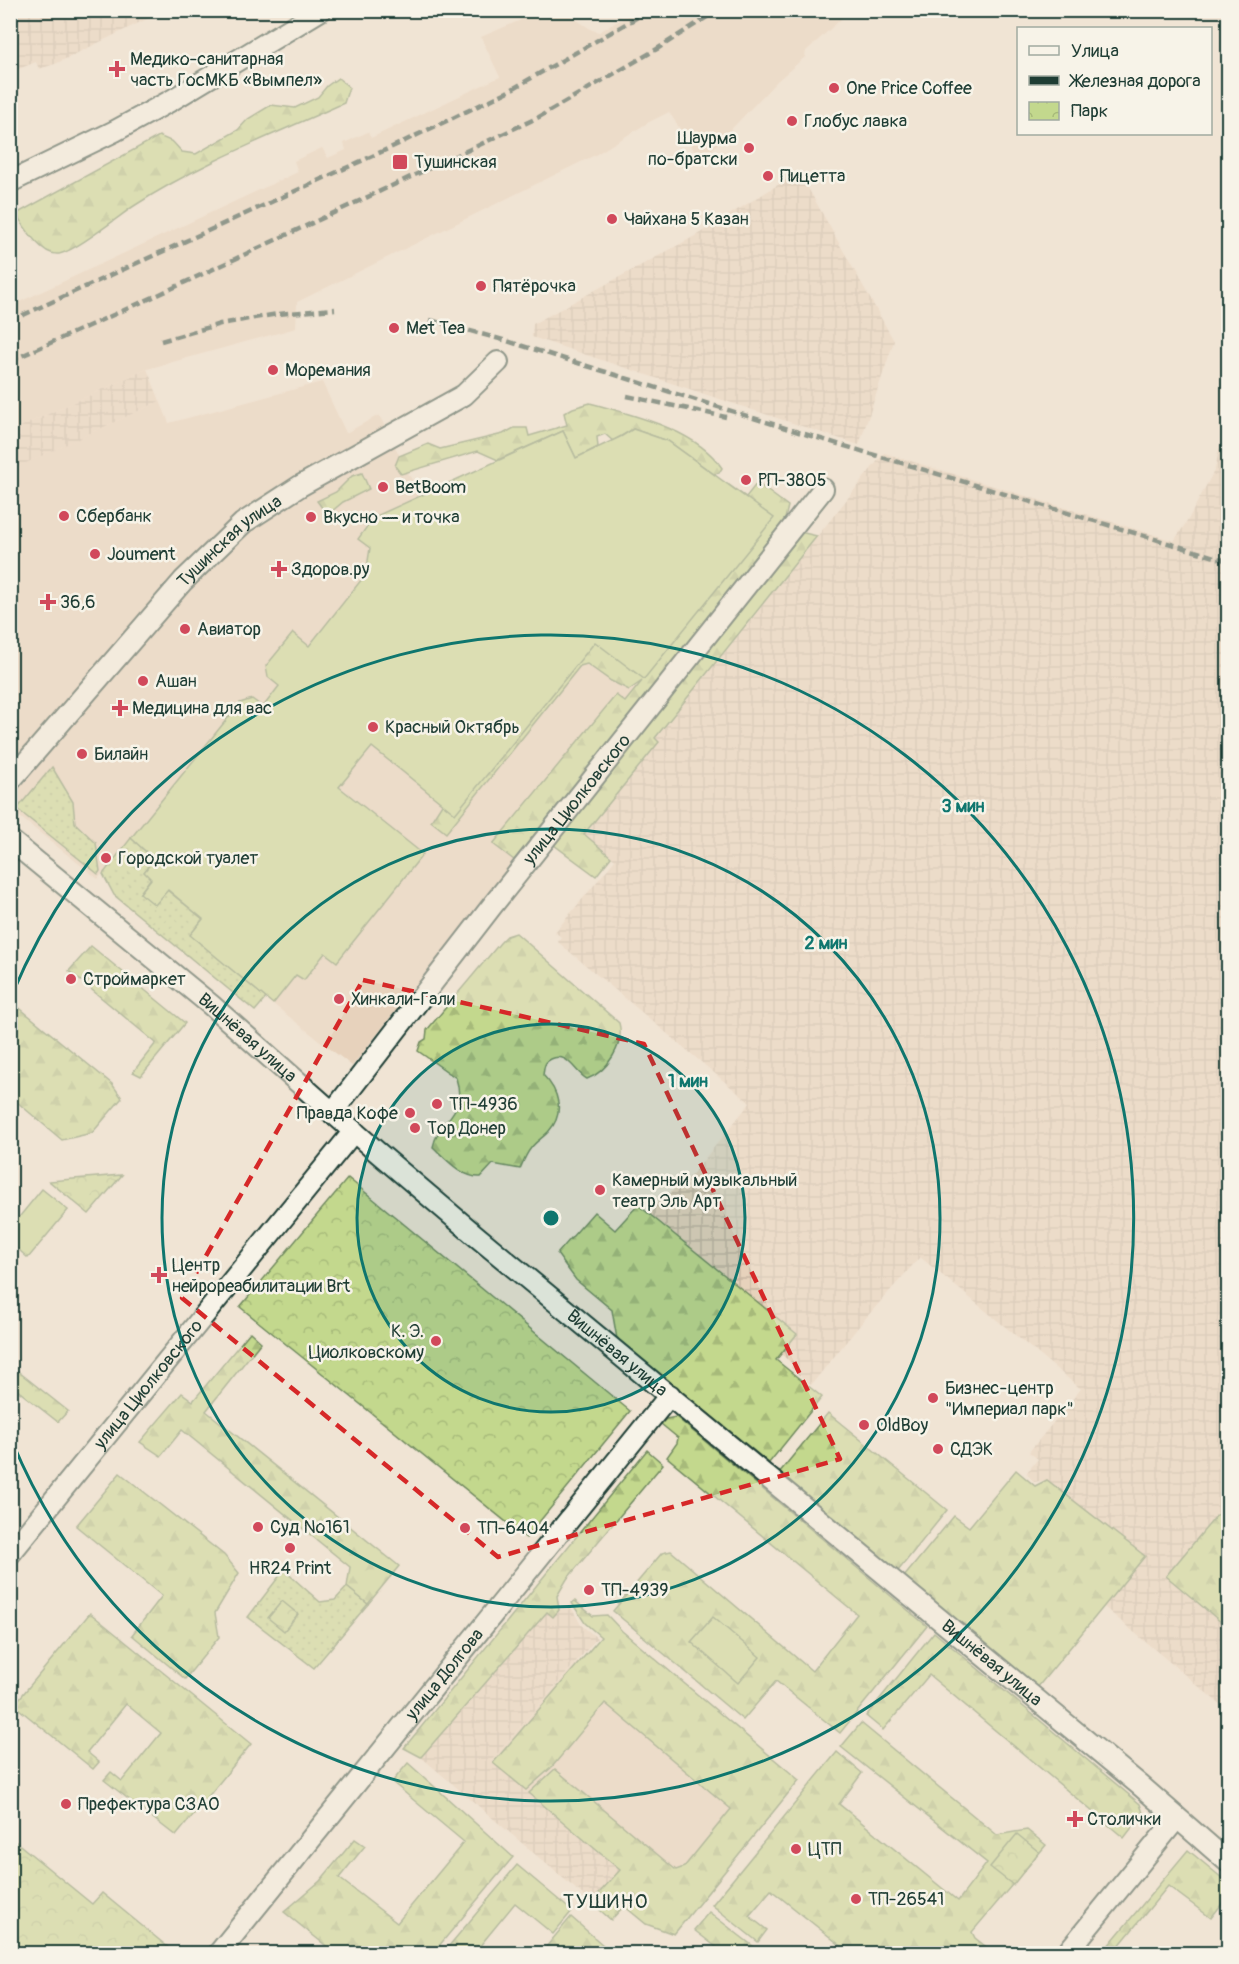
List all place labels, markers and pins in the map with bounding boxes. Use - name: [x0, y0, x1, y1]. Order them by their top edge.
- place label: Медико-санитарная часть ГосМКБ «Вымпел»: [130, 48, 322, 92]
- marker: Медико-санитарная часть ГосМКБ «Вымпел»: [108, 60, 126, 78]
- place label: One Price Coffee: [846, 77, 972, 100]
- marker: One Price Coffee: [827, 81, 841, 95]
- place label: Глобус лавка: [804, 110, 907, 133]
- marker: Глобус лавка: [785, 114, 799, 128]
- place label: Шаурма по-братски: [648, 127, 737, 171]
- marker: Шаурма по-братски: [742, 141, 756, 155]
- place label: Тушинская: [414, 151, 497, 174]
- marker: Тушинская: [391, 153, 409, 171]
- place label: Пицетта: [780, 165, 845, 188]
- marker: Пицетта: [761, 169, 775, 183]
- place label: Чайхана 5 Казан: [624, 208, 749, 231]
- marker: Чайхана 5 Казан: [605, 212, 619, 226]
- place label: Пятёрочка: [493, 275, 576, 298]
- marker: Пятёрочка: [474, 279, 488, 293]
- place label: Met Tea: [406, 317, 465, 340]
- marker: Met Tea: [387, 321, 401, 335]
- place label: Моремания: [285, 359, 371, 382]
- marker: Моремания: [266, 363, 280, 377]
- place label: РП-3805: [758, 469, 827, 492]
- marker: РП-3805: [739, 473, 753, 487]
- place label: BetBoom: [395, 476, 466, 499]
- marker: BetBoom: [376, 480, 390, 494]
- place label: Сбербанк: [76, 505, 152, 528]
- place label: Вкусно — и точка: [323, 506, 460, 529]
- marker: Сбербанк: [57, 509, 71, 523]
- marker: Вкусно — и точка: [304, 510, 318, 524]
- place label: Joument: [107, 543, 176, 566]
- marker: Joument: [88, 547, 102, 561]
- place label: Здоров.ру: [291, 558, 370, 581]
- marker: Здоров.ру: [272, 562, 286, 576]
- place label: 36,6: [60, 591, 96, 614]
- marker: 36,6: [41, 595, 55, 609]
- place label: Авиатор: [197, 618, 261, 641]
- marker: Авиатор: [178, 622, 192, 636]
- place label: Ашан: [155, 670, 197, 693]
- marker: Ашан: [136, 674, 150, 688]
- place label: Медицина для вас: [132, 697, 272, 720]
- marker: Медицина для вас: [113, 701, 127, 715]
- place label: Красный Октябрь: [385, 716, 520, 739]
- marker: Красный Октябрь: [366, 720, 380, 734]
- place label: Билайн: [94, 743, 148, 766]
- marker: Билайн: [75, 747, 89, 761]
- place label: Городской туалет: [118, 847, 258, 870]
- marker: Городской туалет: [99, 851, 113, 865]
- place label: Строймаркет: [83, 968, 186, 991]
- marker: Строймаркет: [64, 972, 78, 986]
- place label: Хинкали-Гали: [351, 988, 455, 1011]
- marker: Хинкали-Гали: [332, 992, 346, 1006]
- place label: ТП-4936: [449, 1093, 518, 1116]
- marker: ТП-4936: [430, 1097, 444, 1111]
- place label: Правда Кофе: [297, 1102, 398, 1125]
- marker: Правда Кофе: [403, 1106, 417, 1120]
- place label: Тор Донер: [427, 1117, 506, 1140]
- marker: Тор Донер: [408, 1121, 422, 1135]
- place label: Камерный музыкальный театр Эль Арт: [612, 1169, 797, 1213]
- marker: Камерный музыкальный театр Эль Арт: [593, 1183, 607, 1197]
- centre of rings: [541, 1208, 561, 1228]
- place label: Центр нейрореабилитации Brt: [172, 1254, 351, 1298]
- marker: Центр нейрореабилитации Brt: [150, 1266, 168, 1284]
- place label: К. Э. Циолковскому: [309, 1320, 424, 1364]
- marker: К. Э. Циолковскому: [429, 1334, 443, 1348]
- place label: Бизнес-центр "Империал парк": [945, 1377, 1074, 1421]
- marker: Бизнес-центр "Империал парк": [926, 1391, 940, 1405]
- place label: OldBoy: [876, 1414, 928, 1437]
- marker: OldBoy: [857, 1418, 871, 1432]
- place label: СДЭК: [950, 1438, 993, 1461]
- marker: СДЭК: [931, 1442, 945, 1456]
- place label: Суд №161: [270, 1516, 350, 1539]
- place label: ТП-6404: [477, 1517, 550, 1540]
- marker: Суд №161: [251, 1520, 265, 1534]
- marker: ТП-6404: [458, 1521, 472, 1535]
- marker: HR24 Print: [283, 1541, 297, 1555]
- place label: HR24 Print: [249, 1557, 332, 1580]
- place label: ТП-4939: [601, 1579, 668, 1602]
- marker: ТП-4939: [582, 1583, 596, 1597]
- place label: Префектура СЗАО: [78, 1793, 220, 1816]
- marker: Префектура СЗАО: [59, 1797, 73, 1811]
- place label: Столички: [1087, 1808, 1161, 1831]
- marker: Столички: [1068, 1812, 1082, 1826]
- place label: ЦТП: [808, 1838, 842, 1861]
- marker: ЦТП: [789, 1842, 803, 1856]
- place label: ТП-26541: [868, 1888, 944, 1911]
- marker: ТП-26541: [849, 1892, 863, 1906]

